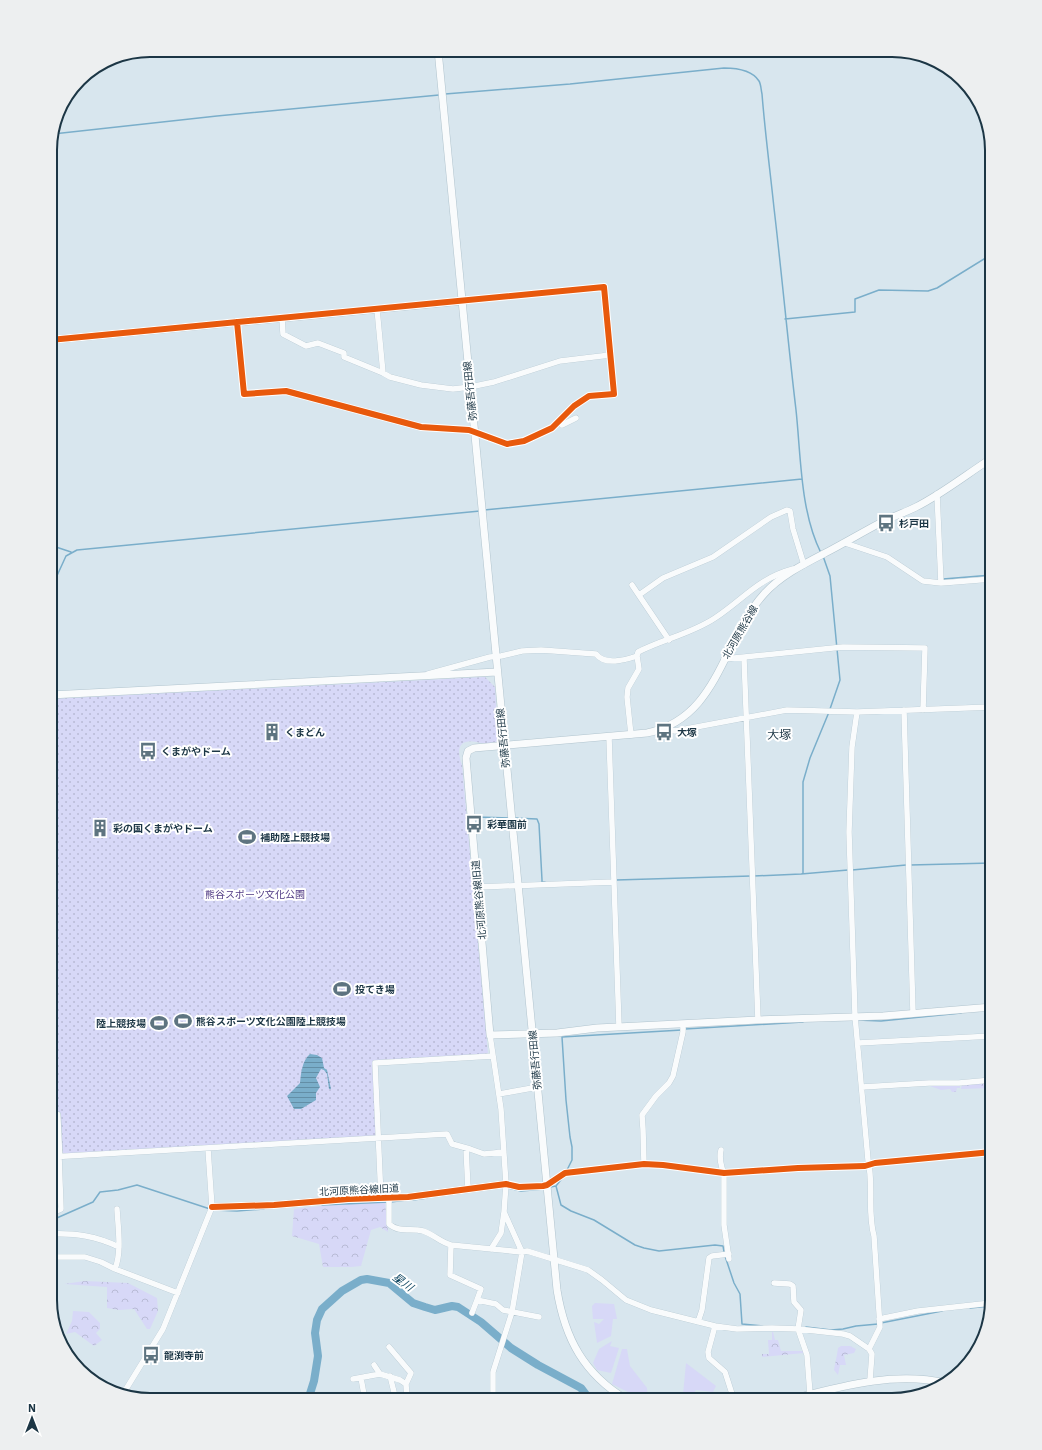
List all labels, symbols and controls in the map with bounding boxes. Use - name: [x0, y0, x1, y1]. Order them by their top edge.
- street label: 弥藤吾行田線: [460, 360, 480, 422]
- bus stop icon: 杉戸田: [876, 513, 896, 533]
- place label: 杉戸田: [899, 517, 929, 530]
- street label: 北河原熊谷線: [719, 603, 761, 661]
- street label: 弥藤吾行田線: [493, 707, 513, 769]
- building icon: くまどん: [262, 722, 282, 742]
- bus stop icon: 大塚: [654, 722, 674, 742]
- place label: くまどん: [285, 726, 325, 739]
- place label: 大塚: [677, 726, 697, 739]
- district label: 大塚: [767, 727, 791, 742]
- bus stop icon: くまがやドーム: [138, 741, 158, 761]
- place label: くまがやドーム: [161, 745, 231, 758]
- bus stop icon: 彩華園前: [464, 814, 484, 834]
- building icon: 彩の国くまがやドーム: [90, 818, 110, 838]
- place label: 彩華園前: [487, 818, 527, 831]
- place label: 彩の国くまがやドーム: [113, 822, 213, 835]
- sports icon: 補助陸上競技場: [237, 827, 257, 847]
- place label: 補助陸上競技場: [260, 831, 330, 844]
- street label: 北河原熊谷線旧道: [469, 860, 489, 940]
- park label: 熊谷スポーツ文化公園: [205, 888, 305, 901]
- sports icon: 投てき場: [332, 979, 352, 999]
- place label: 投てき場: [355, 983, 395, 996]
- sports icon: 熊谷スポーツ文化公園陸上競技場: [173, 1011, 193, 1031]
- sports icon: 陸上競技場: [149, 1013, 169, 1033]
- place label: 熊谷スポーツ文化公園陸上競技場: [196, 1015, 346, 1028]
- place label: 陸上競技場: [96, 1017, 146, 1030]
- street label: 弥藤吾行田線: [526, 1030, 544, 1090]
- street label: 北河原熊谷線旧道: [319, 1181, 399, 1199]
- water label: 星川: [390, 1270, 417, 1295]
- bus stop icon: 龍渕寺前: [141, 1345, 161, 1365]
- place label: 龍渕寺前: [164, 1349, 204, 1362]
- north arrow: [12, 1398, 52, 1438]
- text: N: [28, 1401, 36, 1415]

